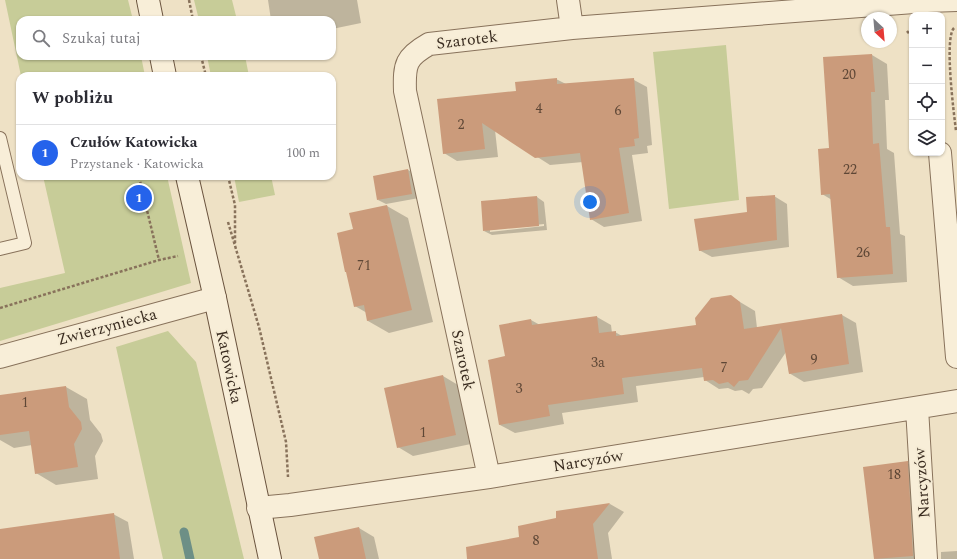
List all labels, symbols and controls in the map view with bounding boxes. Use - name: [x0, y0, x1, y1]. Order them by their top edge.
- north arrow: [861, 12, 897, 48]
- map controls: [909, 12, 945, 156]
- button: +: [909, 12, 945, 48]
- search box: [16, 16, 336, 60]
- street label: Szarotek: [435, 24, 499, 56]
- icon: search: [30, 27, 52, 49]
- text: Szukaj tutaj: [62, 27, 141, 50]
- button: −: [909, 48, 945, 84]
- house number: 20: [842, 64, 856, 85]
- button: locate: [909, 84, 945, 120]
- text: W pobliżu: [32, 85, 113, 111]
- house number: 4: [536, 98, 543, 119]
- house number: 6: [615, 100, 622, 121]
- house number: 2: [458, 114, 465, 135]
- button: layers: [909, 120, 945, 156]
- text: Czułów Katowicka: [70, 131, 198, 154]
- text: 1: [41, 143, 49, 163]
- text: 100 m: [286, 143, 320, 163]
- text: Przystanek · Katowicka: [70, 154, 204, 174]
- house number: 22: [843, 159, 857, 180]
- pin: 1: [126, 183, 152, 213]
- your location: [580, 192, 600, 212]
- house number: 26: [856, 242, 870, 263]
- house number: 71: [357, 255, 371, 276]
- street label: Zwierzyniecka: [54, 302, 160, 352]
- street label: Szarotek: [445, 327, 481, 393]
- street label: Katowicka: [210, 328, 249, 406]
- house number: 9: [811, 349, 818, 370]
- house number: 3a: [591, 352, 605, 373]
- house number: 7: [721, 357, 728, 378]
- house number: 3: [516, 378, 523, 399]
- house number: 1: [22, 392, 29, 413]
- house number: 1: [420, 422, 427, 443]
- street label: Narcyzów: [551, 443, 626, 478]
- street label: Narcyzów: [908, 446, 936, 519]
- house number: 18: [887, 464, 901, 485]
- house number: 8: [533, 530, 540, 551]

